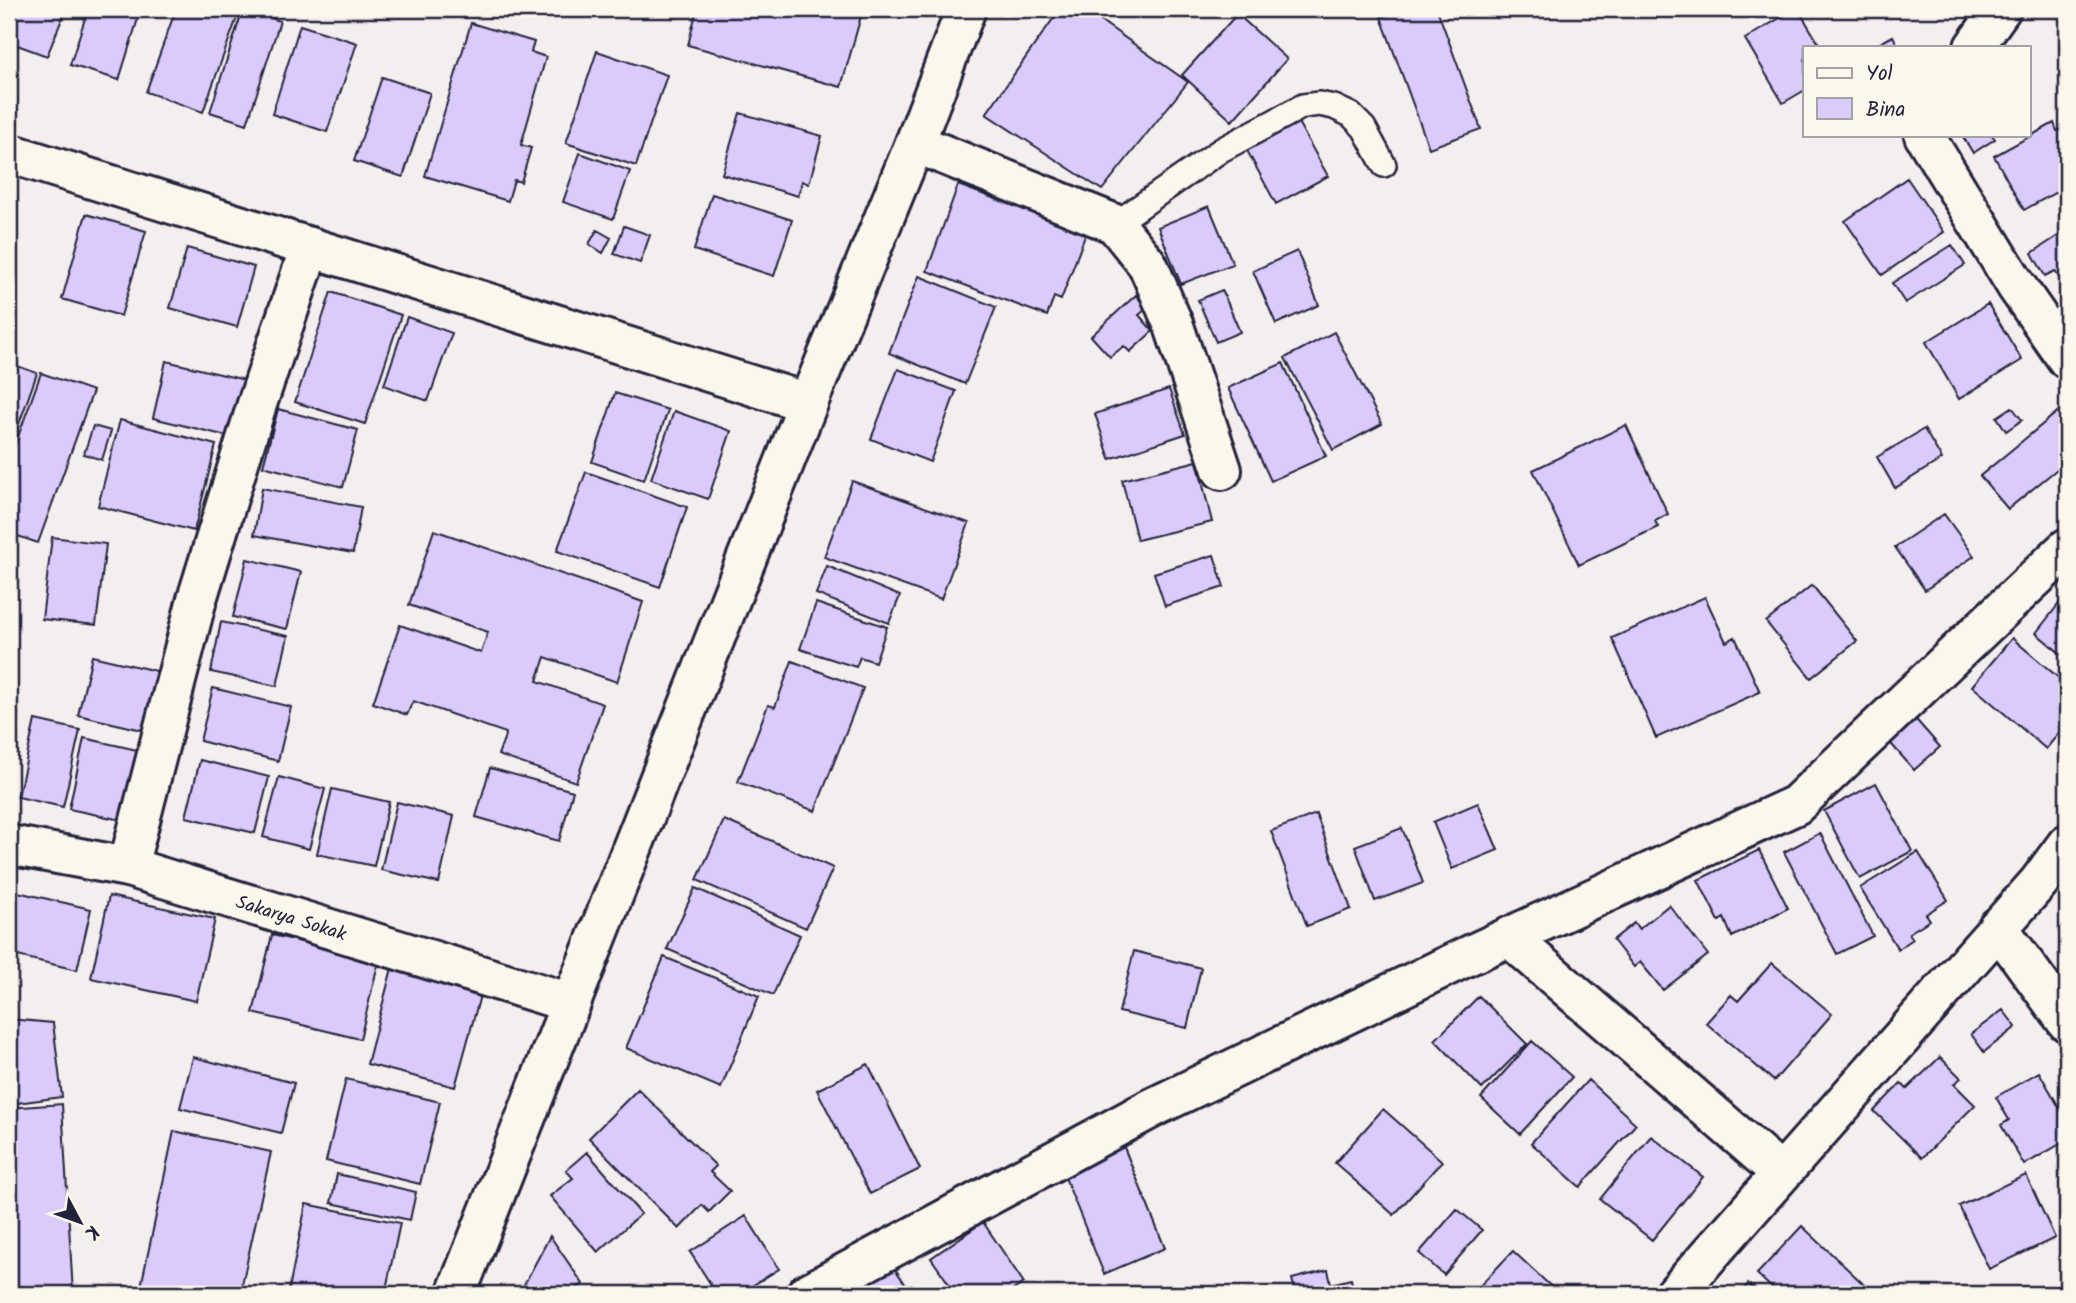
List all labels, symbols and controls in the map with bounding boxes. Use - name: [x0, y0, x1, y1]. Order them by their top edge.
- legend: [1803, 46, 2030, 136]
- text: Yol: [1866, 58, 1893, 91]
- text: Bina: [1866, 94, 1905, 127]
- street label: Sakarya Sokak: [232, 888, 350, 950]
- north arrow: [46, 1188, 116, 1258]
- text: K: [76, 1218, 106, 1246]

